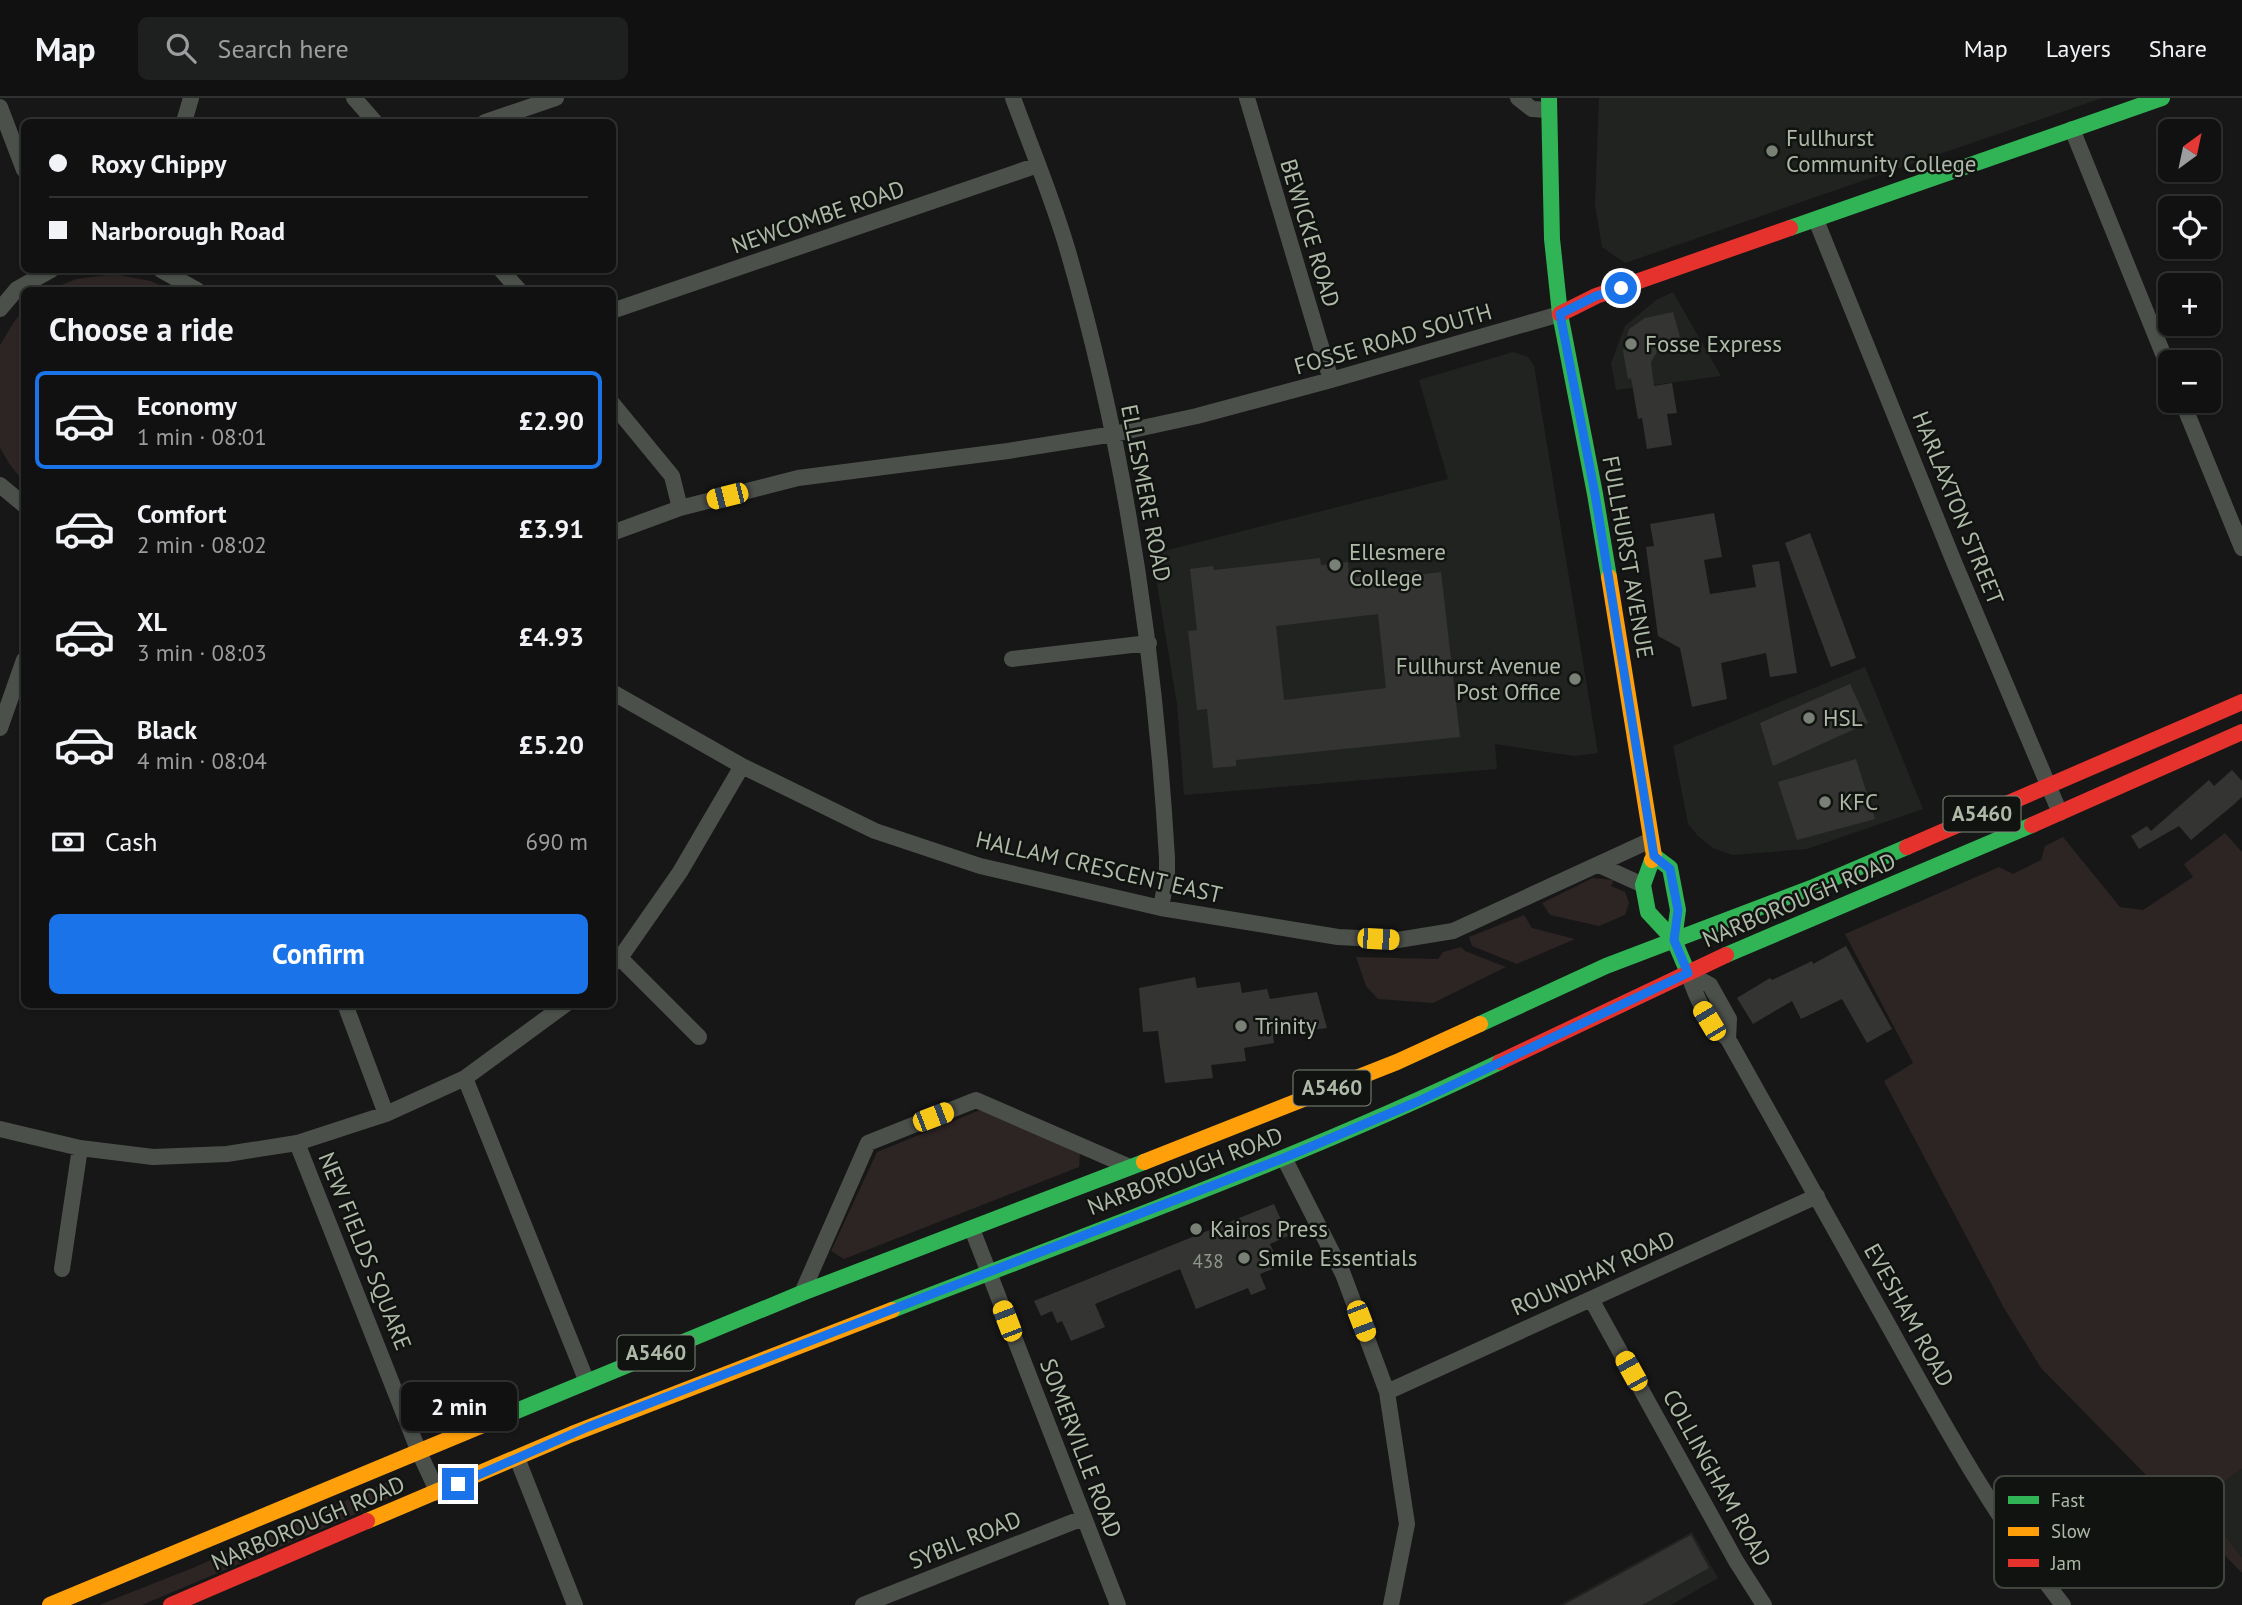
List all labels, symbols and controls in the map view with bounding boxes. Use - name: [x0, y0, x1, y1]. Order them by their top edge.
- search box: [138, 17, 628, 80]
- text: Map: [35, 27, 96, 70]
- icon: search: [162, 29, 200, 67]
- text: Search here: [218, 32, 349, 65]
- text: Map: [1964, 33, 2008, 64]
- text: Layers: [2046, 33, 2111, 64]
- text: Share: [2149, 33, 2207, 64]
- north arrow: [2158, 119, 2221, 182]
- map controls: [2158, 119, 2221, 413]
- place label: Fullhurst Community College: [1786, 123, 1977, 178]
- marker: Fullhurst Community College: [1764, 143, 1780, 159]
- text: Roxy Chippy: [91, 147, 226, 180]
- street label: BEWICKE ROAD: [1274, 155, 1347, 310]
- street label: NEWCOMBE ROAD: [728, 173, 908, 260]
- button: locate: [2158, 196, 2221, 259]
- text: Narborough Road: [91, 214, 285, 247]
- route start: [1605, 272, 1637, 304]
- button: +: [2158, 273, 2221, 336]
- street label: FOSSE ROAD SOUTH: [1291, 296, 1495, 381]
- text: Choose a ride: [49, 308, 234, 350]
- place label: Fosse Express: [1645, 329, 1782, 358]
- marker: Fosse Express: [1623, 336, 1639, 352]
- button: −: [2158, 350, 2221, 413]
- icon: car: [53, 389, 116, 452]
- text: Economy: [137, 389, 237, 422]
- street label: ELLESMERE ROAD: [1115, 402, 1178, 584]
- text: £2.90: [519, 404, 584, 437]
- street label: HARLAXTON STREET: [1906, 407, 2011, 609]
- text: 1 min · 08:01: [137, 422, 267, 451]
- street label: FULLHURST AVENUE: [1596, 454, 1661, 660]
- car: [705, 481, 750, 511]
- icon: car: [53, 497, 116, 560]
- text: Comfort: [137, 497, 227, 530]
- text: £3.91: [519, 512, 584, 545]
- text: 2 min · 08:02: [137, 530, 267, 559]
- place label: Ellesmere College: [1349, 537, 1446, 592]
- marker: Ellesmere College: [1327, 557, 1343, 573]
- icon: car: [53, 605, 116, 668]
- text: XL: [137, 605, 167, 638]
- text: £4.93: [519, 620, 584, 653]
- text: 3 min · 08:03: [137, 638, 267, 667]
- place label: Fullhurst Avenue Post Office: [1396, 651, 1561, 706]
- marker: Fullhurst Avenue Post Office: [1567, 671, 1583, 687]
- place label: HSL: [1823, 703, 1863, 732]
- marker: HSL: [1801, 710, 1817, 726]
- icon: car: [53, 713, 116, 776]
- text: Black: [137, 713, 197, 746]
- text: £5.20: [519, 728, 584, 761]
- text: 4 min · 08:04: [137, 746, 267, 775]
- place label: KFC: [1839, 787, 1878, 816]
- marker: KFC: [1817, 794, 1833, 810]
- road number: A5460: [1944, 796, 2021, 832]
- icon: cash: [49, 823, 87, 861]
- street label: HALLAM CRESCENT EAST: [973, 824, 1225, 909]
- text: Cash: [105, 825, 157, 858]
- text: 690 m: [526, 827, 588, 856]
- street label: NARBOROUGH ROAD: [1698, 846, 1900, 953]
- button: Confirm: [49, 914, 588, 994]
- car: [1357, 927, 1400, 951]
- car: [1690, 998, 1729, 1044]
- place label: Trinity: [1255, 1011, 1317, 1040]
- marker: Trinity: [1233, 1018, 1249, 1034]
- road number: A5460: [1294, 1070, 1370, 1105]
- car: [910, 1100, 957, 1134]
- street label: NARBOROUGH ROAD: [1083, 1120, 1287, 1221]
- street label: NEW FIELDS SQUARE: [312, 1148, 418, 1354]
- place label: Kairos Press: [1210, 1214, 1328, 1243]
- marker: Kairos Press: [1188, 1221, 1204, 1237]
- street label: ROUNDHAY ROAD: [1507, 1224, 1679, 1322]
- street label: EVESHAM ROAD: [1858, 1238, 1961, 1392]
- place label: Smile Essentials: [1258, 1243, 1417, 1272]
- house number: 438: [1192, 1249, 1224, 1273]
- marker: Smile Essentials: [1236, 1250, 1252, 1266]
- car: [990, 1298, 1025, 1344]
- car: [1344, 1298, 1379, 1344]
- road number: A5460: [618, 1336, 694, 1370]
- car: [1612, 1348, 1651, 1394]
- street label: SOMERVILLE ROAD: [1034, 1354, 1129, 1541]
- callout: 2 min: [400, 1382, 516, 1432]
- street label: COLLINGHAM ROAD: [1657, 1384, 1778, 1571]
- text: 2 min: [431, 1392, 487, 1421]
- route end: [442, 1468, 474, 1500]
- street label: NARBOROUGH ROAD: [207, 1469, 409, 1576]
- legend: [1994, 1476, 2224, 1588]
- text: Fast: [2051, 1488, 2085, 1512]
- street label: SYBIL ROAD: [904, 1504, 1025, 1575]
- text: Slow: [2051, 1519, 2091, 1543]
- text: Jam: [2050, 1551, 2081, 1575]

